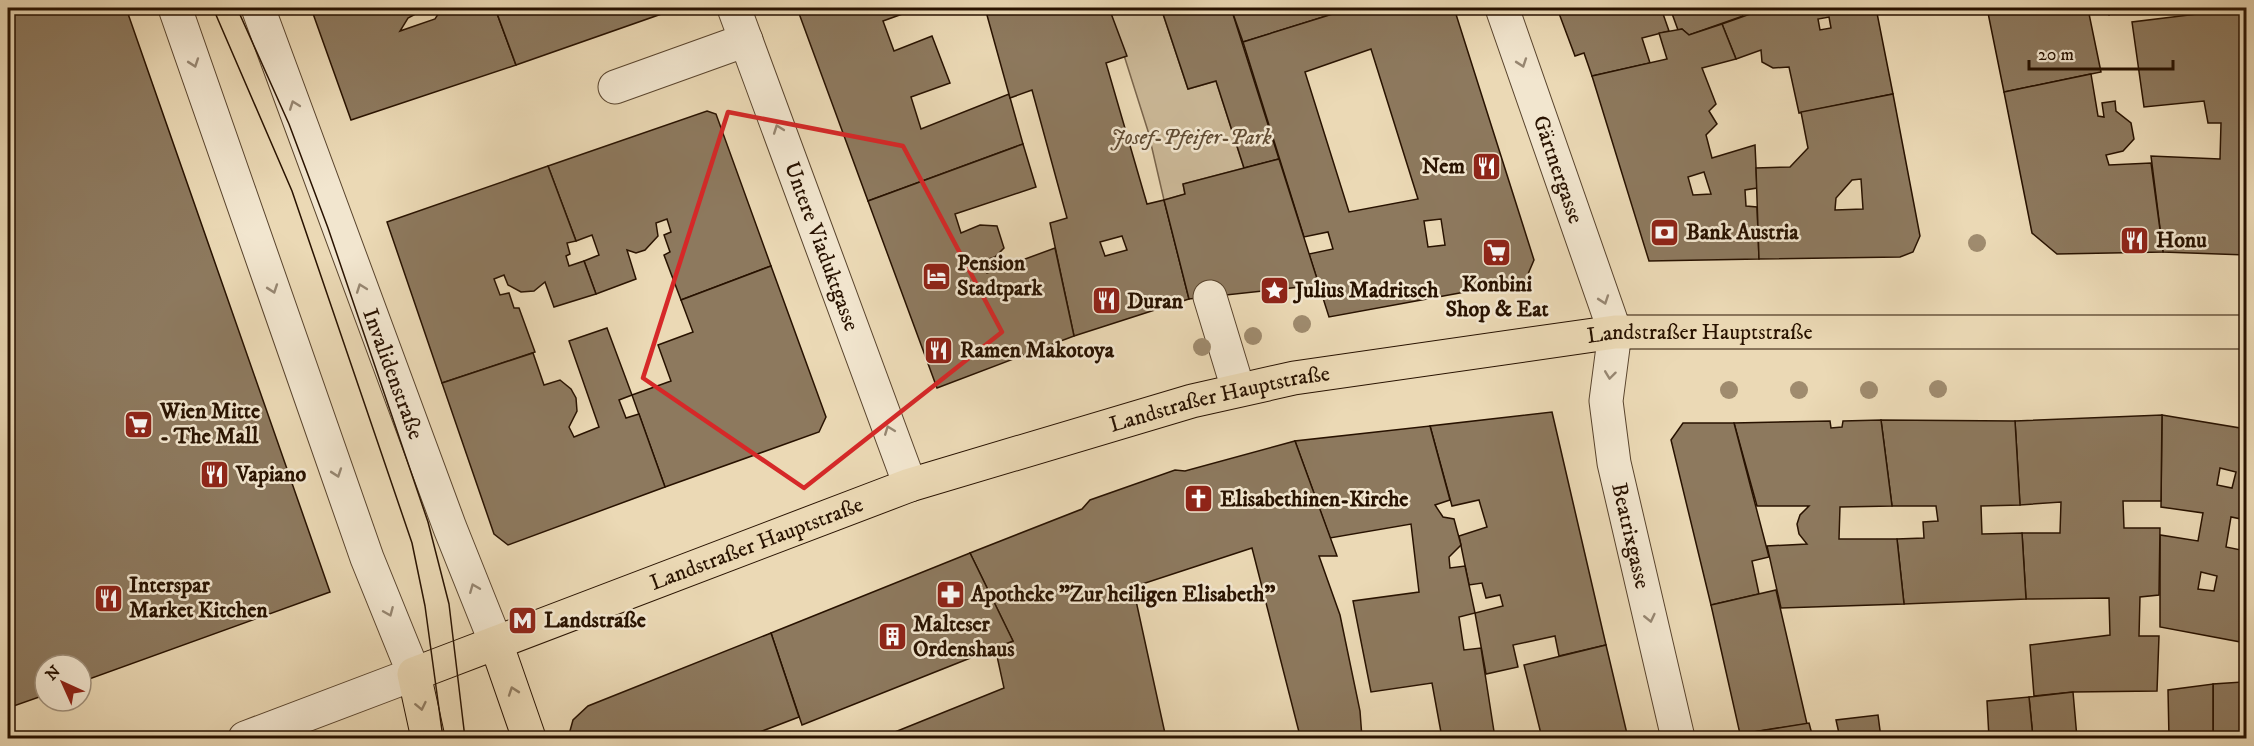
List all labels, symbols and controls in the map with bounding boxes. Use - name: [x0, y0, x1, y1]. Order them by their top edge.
- scale bar: [2029, 33, 2173, 71]
- text: 20 m: [2038, 44, 2074, 66]
- one-way arrow: [187, 57, 199, 68]
- one-way arrow: [1514, 57, 1527, 68]
- one-way arrow: [289, 100, 301, 111]
- street label: Gärtnergasse: [1527, 112, 1590, 227]
- one-way arrow: [773, 124, 786, 135]
- park label: Josef-Pfeifer-Park: [1110, 124, 1272, 151]
- restaurant icon: Nem: [1470, 150, 1502, 182]
- place label: Nem: [1422, 153, 1465, 180]
- street label: Untere Viaduktgasse: [778, 158, 865, 335]
- bank icon: Bank Austria: [1649, 216, 1681, 248]
- place label: Bank Austria: [1686, 219, 1799, 246]
- restaurant icon: Honu: [2119, 224, 2151, 256]
- place label: Honu: [2156, 227, 2207, 254]
- supermarket icon: Konbini Shop & Eat: [1481, 236, 1513, 268]
- place label: Pension Stadtpark: [957, 250, 1043, 302]
- hotel icon: Pension Stadtpark: [920, 260, 952, 292]
- place label: Konbini Shop & Eat: [1445, 271, 1549, 323]
- place icon: Julius Madritsch: [1258, 274, 1290, 306]
- place label: Julius Madritsch: [1292, 277, 1439, 304]
- one-way arrow: [266, 283, 279, 293]
- one-way arrow: [356, 283, 369, 294]
- restaurant icon: Duran: [1090, 285, 1122, 317]
- place label: Duran: [1127, 288, 1184, 315]
- one-way arrow: [1597, 294, 1609, 305]
- street label: Invalidenstraße: [357, 305, 430, 443]
- street label: Landstraßer Hauptstraße: [1585, 319, 1813, 349]
- restaurant icon: Ramen Makotoya: [923, 334, 955, 366]
- place label: Ramen Makotoya: [960, 337, 1115, 364]
- street label: Landstraßer Hauptstraße: [1106, 360, 1331, 438]
- one-way arrow: [1604, 370, 1616, 379]
- place label: Wien Mitte - The Mall: [159, 398, 260, 450]
- supermarket icon: Wien Mitte - The Mall: [123, 408, 155, 440]
- one-way arrow: [884, 425, 896, 436]
- restaurant icon: Vapiano: [199, 458, 231, 490]
- place label: Vapiano: [235, 461, 306, 488]
- one-way arrow: [330, 467, 343, 478]
- street label: Beatrixgasse: [1606, 480, 1656, 591]
- church icon: Elisabethinen-Kirche: [1183, 483, 1215, 515]
- place label: Elisabethinen-Kirche: [1220, 486, 1408, 513]
- street label: Landstraßer Hauptstraße: [646, 491, 867, 596]
- place label: Interspar Market Kitchen: [129, 572, 268, 624]
- pharmacy icon: Apotheke "Zur heiligen Elisabeth": [934, 578, 966, 610]
- place label: Apotheke "Zur heiligen Elisabeth": [970, 581, 1275, 608]
- restaurant icon: Interspar Market Kitchen: [92, 582, 124, 614]
- one-way arrow: [469, 583, 482, 594]
- metro station icon: Landstraße: [507, 604, 539, 636]
- one-way arrow: [382, 606, 394, 617]
- place label: Landstraße: [544, 607, 646, 634]
- place label: Malteser Ordenshaus: [913, 611, 1015, 663]
- one-way arrow: [1643, 613, 1656, 623]
- building icon: Malteser Ordenshaus: [876, 621, 908, 653]
- north arrow: [33, 653, 93, 713]
- text: N: [41, 661, 65, 685]
- one-way arrow: [507, 686, 520, 696]
- one-way arrow: [414, 701, 427, 711]

